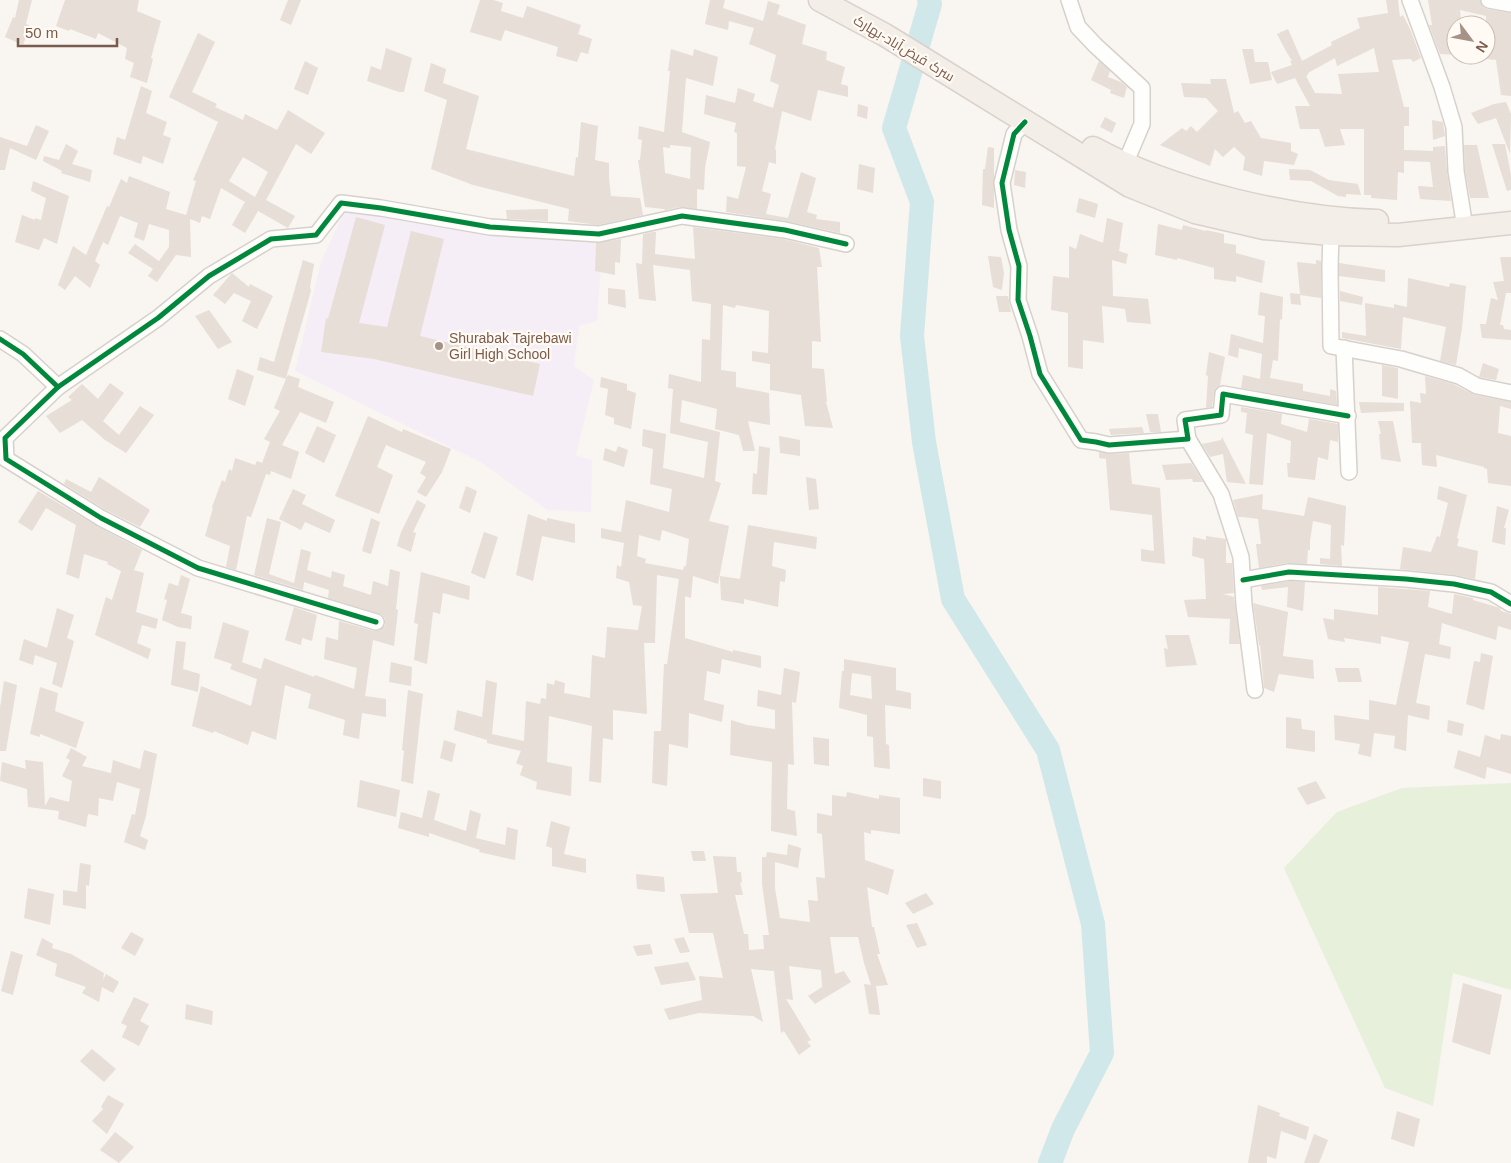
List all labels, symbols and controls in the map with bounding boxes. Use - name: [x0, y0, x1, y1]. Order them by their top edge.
- street label: سرک فیض‌آباد-بهارک: [851, 12, 957, 84]
- scale bar: [18, 15, 116, 47]
- north arrow: [1446, 15, 1496, 65]
- text: 50 m: [25, 24, 58, 41]
- text: N: [1473, 38, 1491, 55]
- place label: Shurabak Tajrebawi Girl High School: [449, 330, 572, 362]
- marker: Shurabak Tajrebawi Girl High School: [433, 340, 445, 352]

